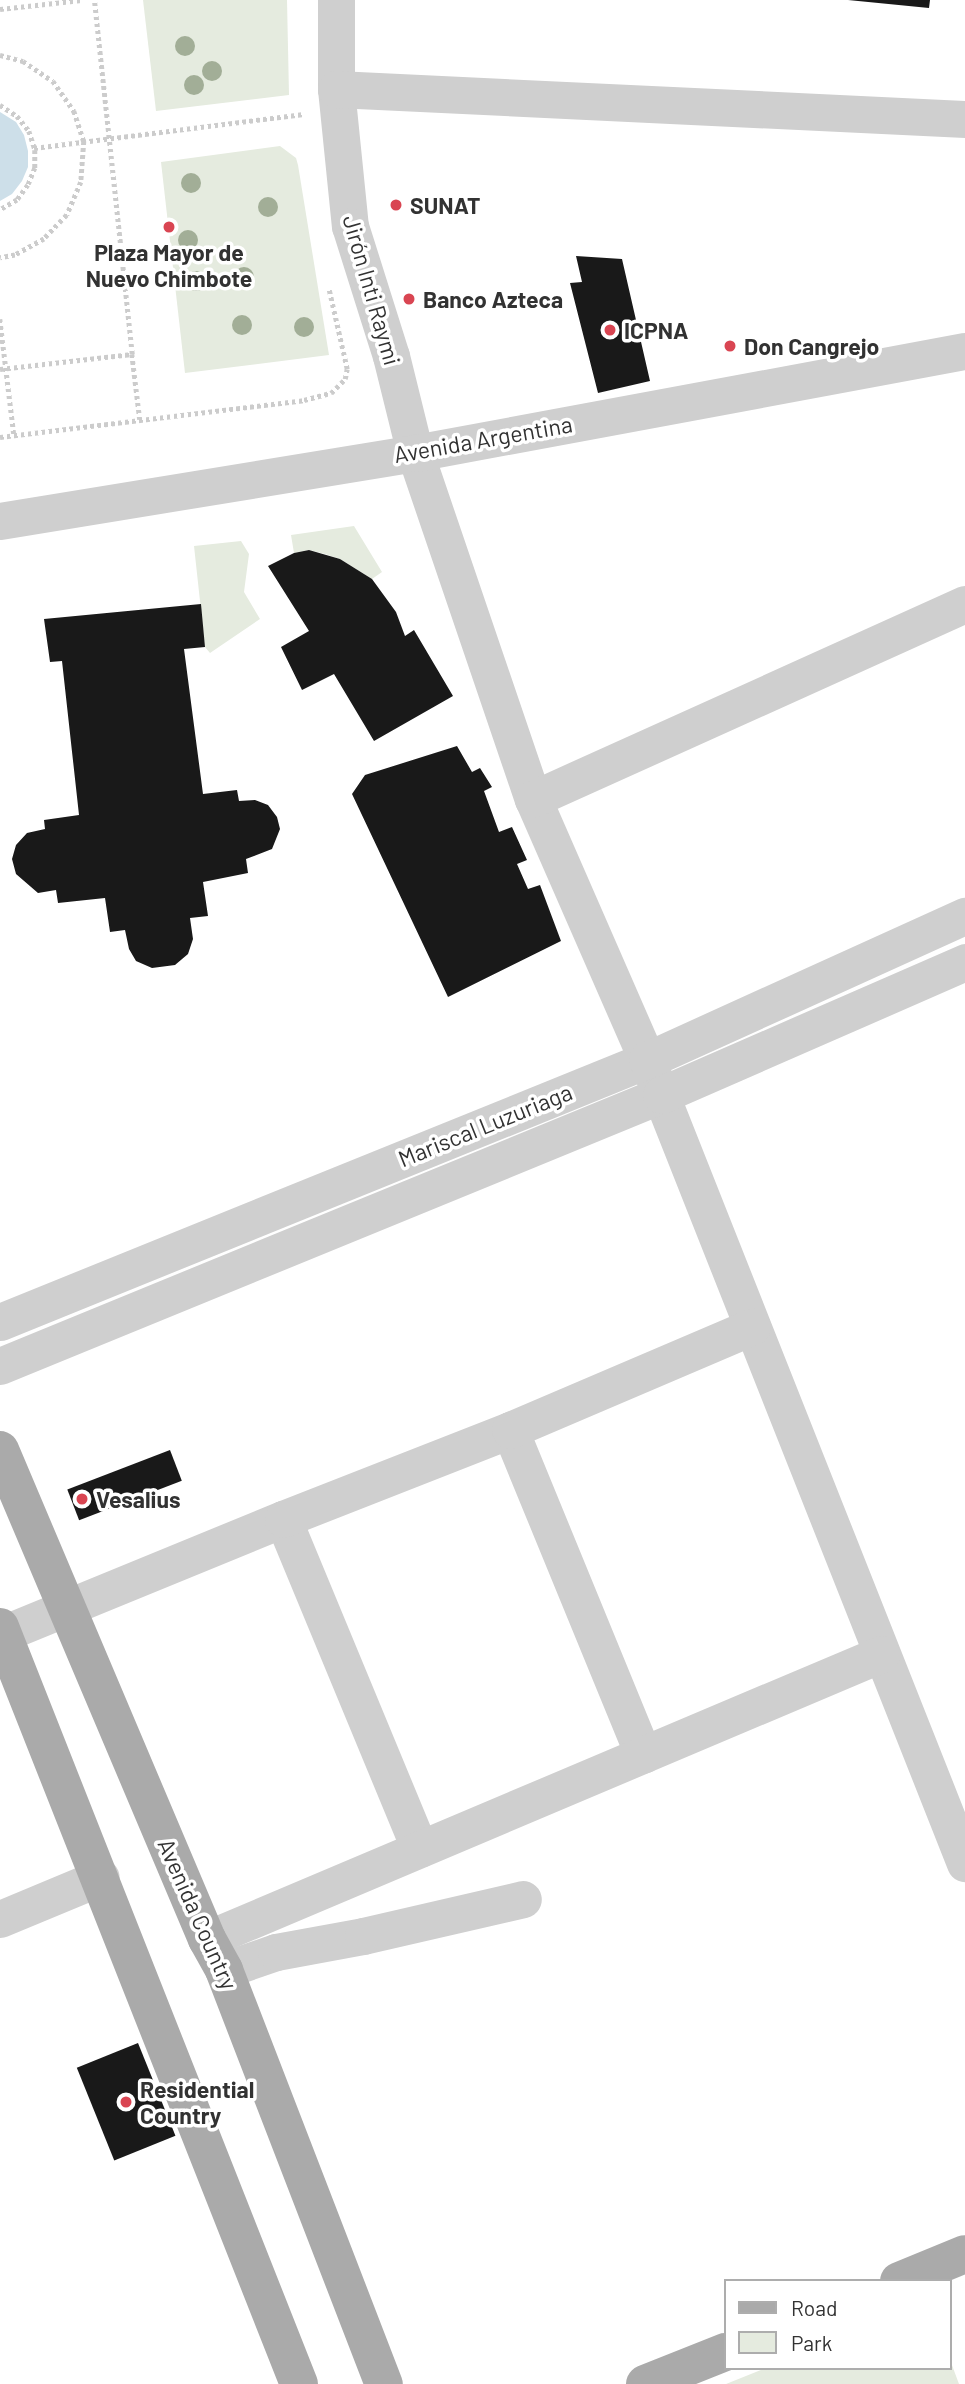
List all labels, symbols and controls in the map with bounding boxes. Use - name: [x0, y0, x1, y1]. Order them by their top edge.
- place label: SUNAT: [410, 191, 480, 219]
- marker: SUNAT: [388, 197, 404, 213]
- street label: Jirón Inti Raymi: [337, 212, 407, 368]
- marker: Plaza Mayor de Nuevo Chimbote: [161, 219, 177, 235]
- place label: Plaza Mayor de Nuevo Chimbote: [86, 238, 252, 292]
- place label: Banco Azteca: [423, 285, 563, 313]
- marker: Banco Azteca: [401, 291, 417, 307]
- place label: ICPNA: [624, 316, 688, 344]
- marker: ICPNA: [602, 322, 618, 338]
- place label: Don Cangrejo: [744, 332, 879, 360]
- marker: Don Cangrejo: [722, 338, 738, 354]
- street label: Avenida Argentina: [392, 410, 574, 468]
- street label: Mariscal Luzuriaga: [394, 1078, 576, 1172]
- place label: Vesalius: [96, 1485, 181, 1513]
- marker: Vesalius: [74, 1491, 90, 1507]
- street label: Avenida Country: [152, 1834, 244, 1994]
- place label: Residential Country: [140, 2075, 254, 2129]
- marker: Residential Country: [118, 2094, 134, 2110]
- legend: [724, 2279, 951, 2370]
- text: Road: [791, 2295, 837, 2320]
- text: Park: [791, 2330, 832, 2355]

